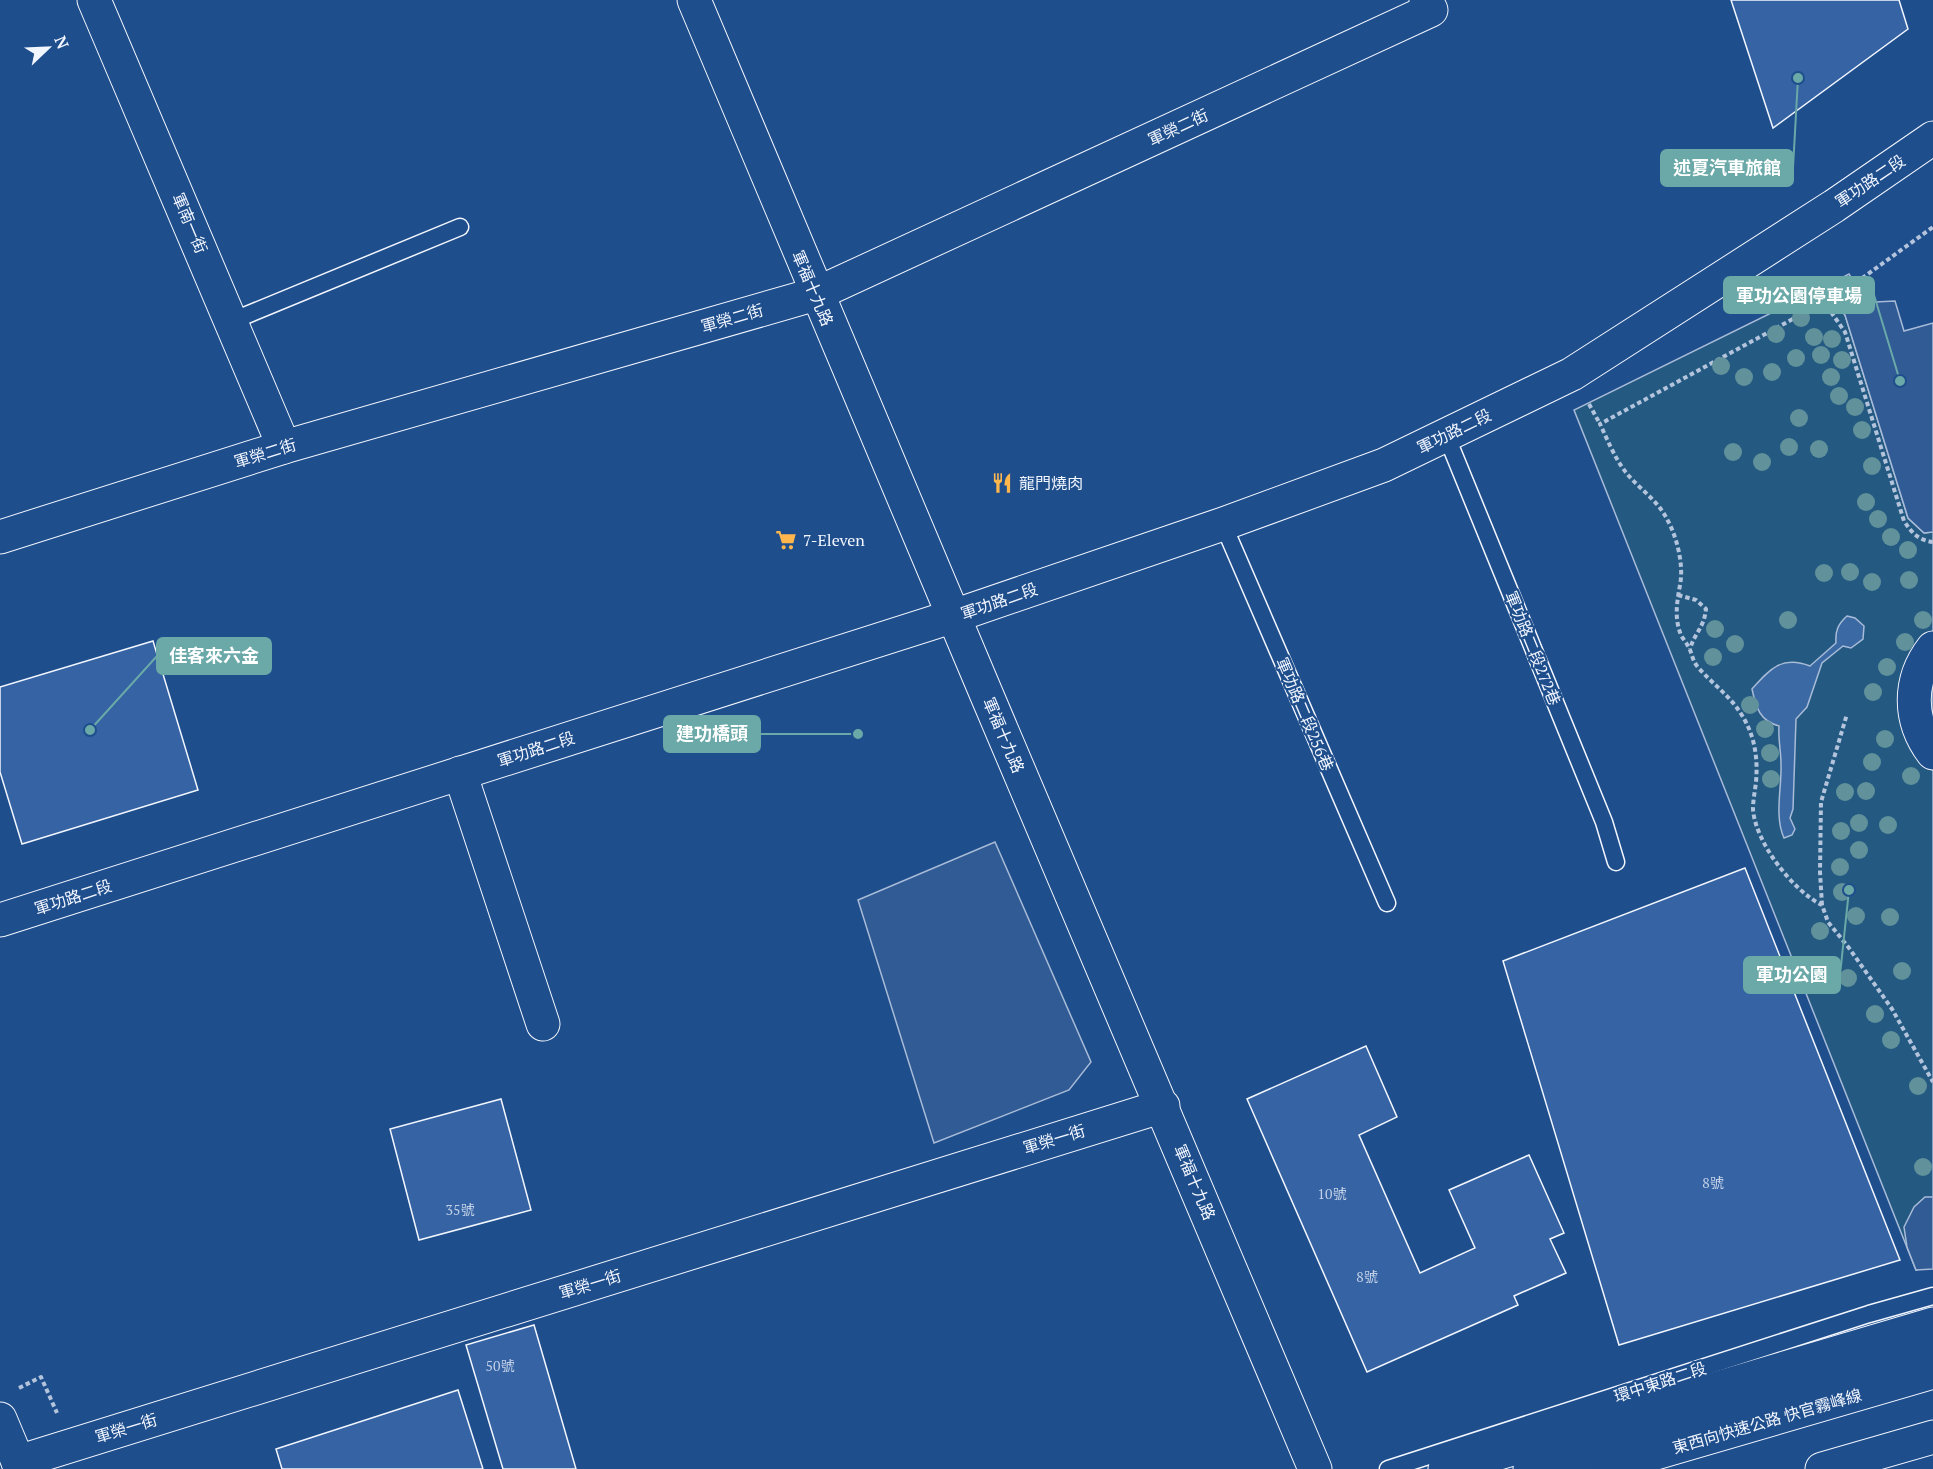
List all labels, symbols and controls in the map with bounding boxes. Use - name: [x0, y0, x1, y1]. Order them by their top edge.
- north arrow: [18, 18, 78, 78]
- text: N: [49, 32, 74, 52]
- street label: 軍榮二街: [1144, 104, 1212, 150]
- callout: 述夏汽車旅館: [1661, 150, 1793, 186]
- street label: 軍功路二段: [1831, 150, 1909, 212]
- text: 述夏汽車旅館: [1673, 155, 1781, 179]
- street label: 軍南一街: [167, 189, 213, 257]
- street label: 軍福十九路: [787, 247, 839, 329]
- callout: 軍功公園停車場: [1724, 277, 1874, 313]
- text: 軍功公園停車場: [1736, 283, 1862, 307]
- street label: 軍榮二街: [698, 299, 766, 337]
- street label: 軍功路二段: [1413, 404, 1495, 458]
- street label: 軍榮二街: [231, 433, 299, 473]
- restaurant icon: 龍門燒肉: [990, 471, 1014, 495]
- place label: 龍門燒肉: [1019, 472, 1083, 494]
- supermarket icon: 7-Eleven: [774, 528, 798, 552]
- place label: 7-Eleven: [803, 529, 865, 551]
- street label: 軍功路二段: [958, 578, 1040, 624]
- street label: 軍功路二段272巷: [1500, 588, 1566, 708]
- callout: 佳客來六金: [157, 638, 271, 674]
- text: 佳客來六金: [169, 643, 259, 667]
- street label: 軍功路二段256巷: [1271, 654, 1339, 774]
- street label: 軍福十九路: [978, 694, 1030, 776]
- callout: 建功橋頭: [664, 716, 760, 752]
- text: 建功橋頭: [676, 721, 748, 745]
- street label: 軍功路二段: [495, 726, 577, 772]
- street label: 軍功路二段: [32, 874, 114, 920]
- callout: 軍功公園: [1744, 957, 1840, 993]
- text: 軍功公園: [1756, 962, 1828, 986]
- street label: 軍榮一街: [1020, 1119, 1088, 1159]
- street label: 軍福十九路: [1169, 1141, 1221, 1223]
- house number: 8號: [1702, 1173, 1724, 1192]
- house number: 10號: [1318, 1184, 1346, 1203]
- house number: 35號: [446, 1200, 474, 1219]
- street label: 軍榮一街: [556, 1264, 624, 1304]
- house number: 8號: [1356, 1267, 1378, 1286]
- house number: 50號: [486, 1356, 514, 1375]
- street label: 環中東路二段: [1611, 1357, 1709, 1407]
- street label: 東西向快速公路 快官霧峰線: [1670, 1383, 1864, 1459]
- street label: 軍榮一街: [92, 1408, 160, 1448]

